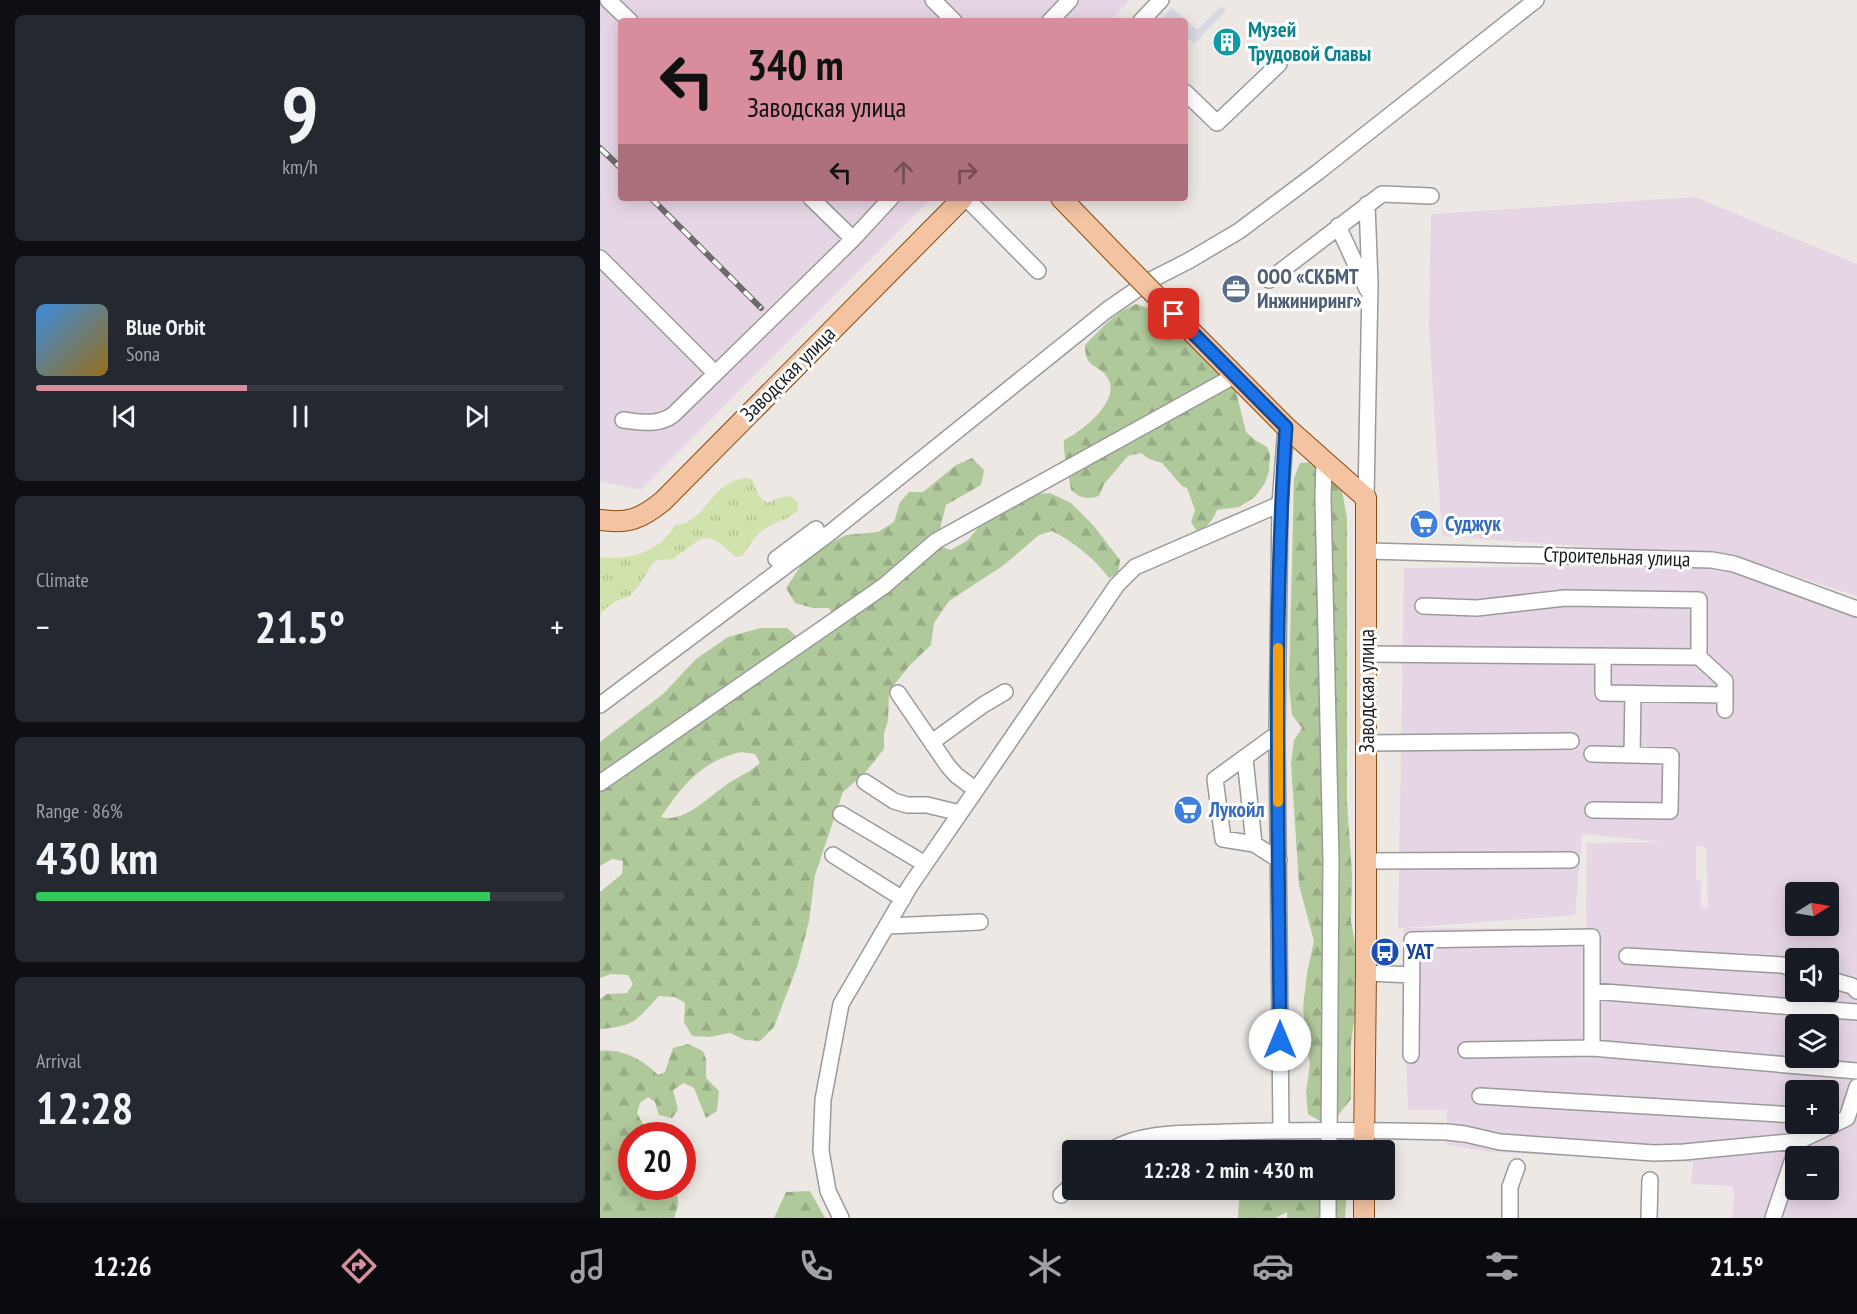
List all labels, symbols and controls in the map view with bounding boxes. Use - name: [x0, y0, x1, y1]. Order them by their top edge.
- place label: Музей Трудовой Славы: [1248, 16, 1371, 67]
- building icon: Музей Трудовой Славы: [1211, 26, 1243, 58]
- text: 340 m: [747, 37, 844, 92]
- icon: left: [648, 42, 726, 120]
- text: 9: [281, 64, 319, 165]
- text: Заводская улица: [747, 90, 906, 124]
- text: km/h: [282, 154, 318, 180]
- icon: left: [824, 156, 857, 189]
- icon: ahead: [887, 156, 920, 189]
- icon: right: [950, 156, 983, 189]
- place label: ООО «СКБМТ Инжиниринг»: [1257, 263, 1362, 314]
- office icon: ООО «СКБМТ Инжиниринг»: [1220, 273, 1252, 305]
- pin: [1148, 288, 1199, 339]
- icon: arrive: [1157, 297, 1190, 330]
- text: Blue Orbit: [126, 313, 205, 341]
- street label: Заводская улица: [734, 320, 841, 427]
- text: Sona: [126, 341, 160, 367]
- icon: previous: [108, 400, 141, 433]
- icon: pause: [284, 400, 317, 433]
- icon: next: [460, 400, 493, 433]
- supermarket icon: Суджук: [1408, 508, 1440, 540]
- place label: Суджук: [1445, 510, 1501, 537]
- street label: Строительная улица: [1543, 540, 1691, 573]
- text: Climate: [36, 567, 89, 593]
- text: 21.5°: [255, 597, 345, 655]
- text: −: [36, 605, 50, 648]
- text: +: [550, 605, 564, 648]
- street label: Заводская улица: [1353, 629, 1380, 753]
- supermarket icon: Лукойл: [1172, 794, 1204, 826]
- place label: Лукойл: [1208, 796, 1265, 823]
- text: Range · 86%: [36, 798, 123, 824]
- text: 430 km: [36, 828, 158, 886]
- north arrow: [1785, 882, 1839, 936]
- map controls: [1785, 882, 1839, 1200]
- bus stop icon: УАТ: [1369, 936, 1401, 968]
- place label: УАТ: [1405, 938, 1434, 965]
- button: sound: [1785, 948, 1839, 1002]
- position arrow: [1248, 1008, 1312, 1072]
- button: layers: [1785, 1014, 1839, 1068]
- text: Arrival: [36, 1048, 81, 1074]
- text: 12:28: [36, 1078, 133, 1136]
- button: +: [1785, 1080, 1839, 1134]
- speed limit sign: 20: [618, 1122, 696, 1200]
- button: −: [1785, 1146, 1839, 1200]
- text: 12:28 · 2 min · 430 m: [1143, 1156, 1314, 1184]
- icon: directions: [338, 1245, 380, 1287]
- icon: music: [567, 1245, 609, 1287]
- icon: phone: [795, 1245, 837, 1287]
- icon: climate: [1024, 1245, 1066, 1287]
- icon: car: [1252, 1245, 1294, 1287]
- icon: filters: [1481, 1245, 1523, 1287]
- text: 12:26: [93, 1249, 152, 1283]
- text: 21.5°: [1709, 1249, 1764, 1283]

